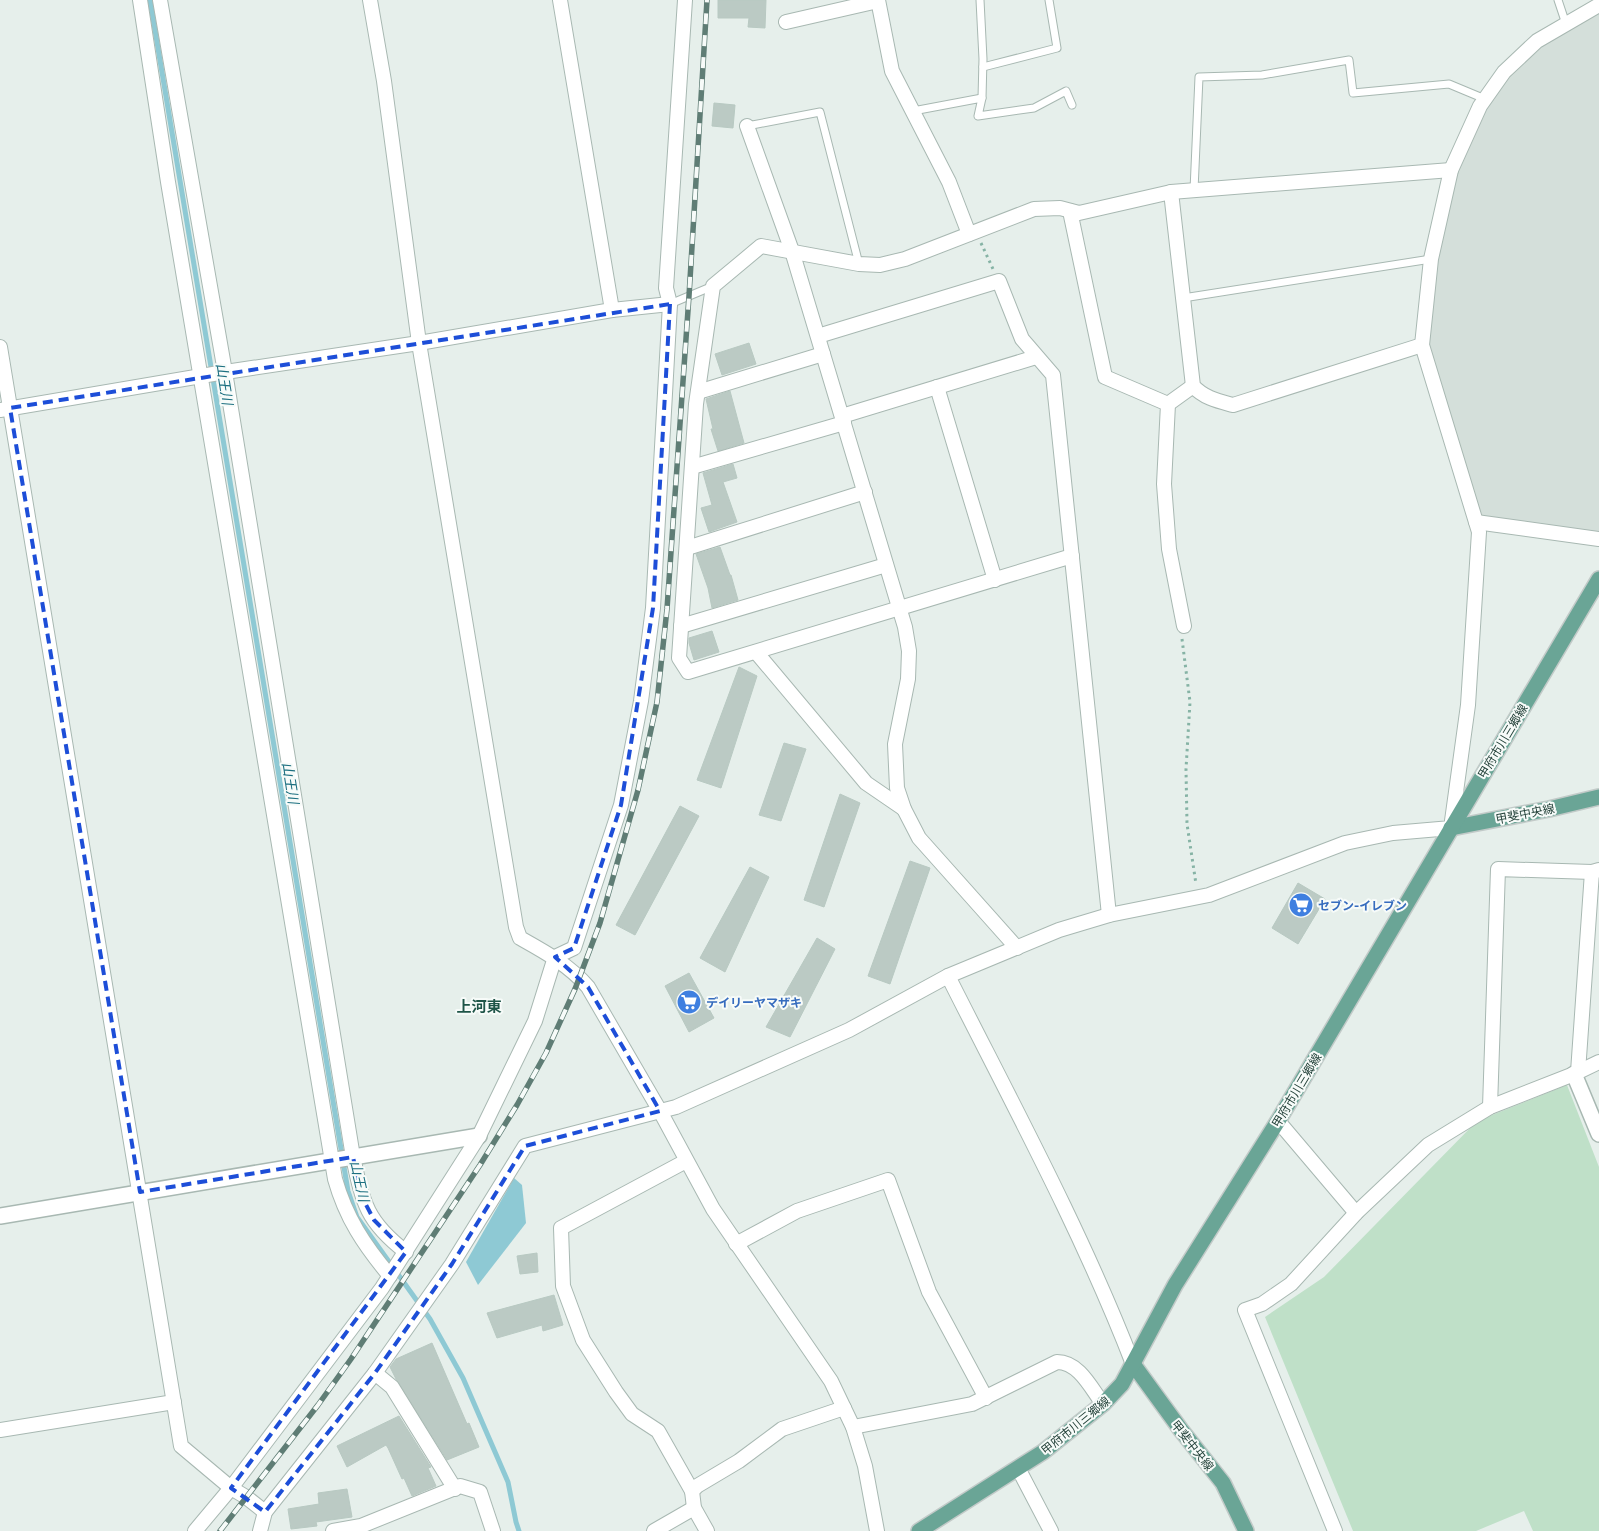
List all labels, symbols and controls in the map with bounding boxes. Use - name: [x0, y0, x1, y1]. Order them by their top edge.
- water label: 山王川: [213, 362, 237, 408]
- street label: 甲府市川三郷線: [1474, 701, 1530, 781]
- water label: 山王川: [279, 761, 303, 807]
- street label: 甲斐中央線: [1494, 800, 1556, 826]
- supermarket icon: セブン-イレブン: [1288, 892, 1314, 918]
- place label: セブン-イレブン: [1318, 898, 1407, 912]
- supermarket icon: デイリーヤマザキ: [676, 989, 702, 1015]
- place label: デイリーヤマザキ: [706, 995, 802, 1009]
- district label: 上河東: [456, 997, 502, 1015]
- street label: 甲府市川三郷線: [1268, 1050, 1324, 1130]
- water label: 山王川: [347, 1159, 373, 1205]
- street label: 甲府市川三郷線: [1038, 1393, 1112, 1457]
- street label: 甲斐中央線: [1169, 1417, 1217, 1473]

